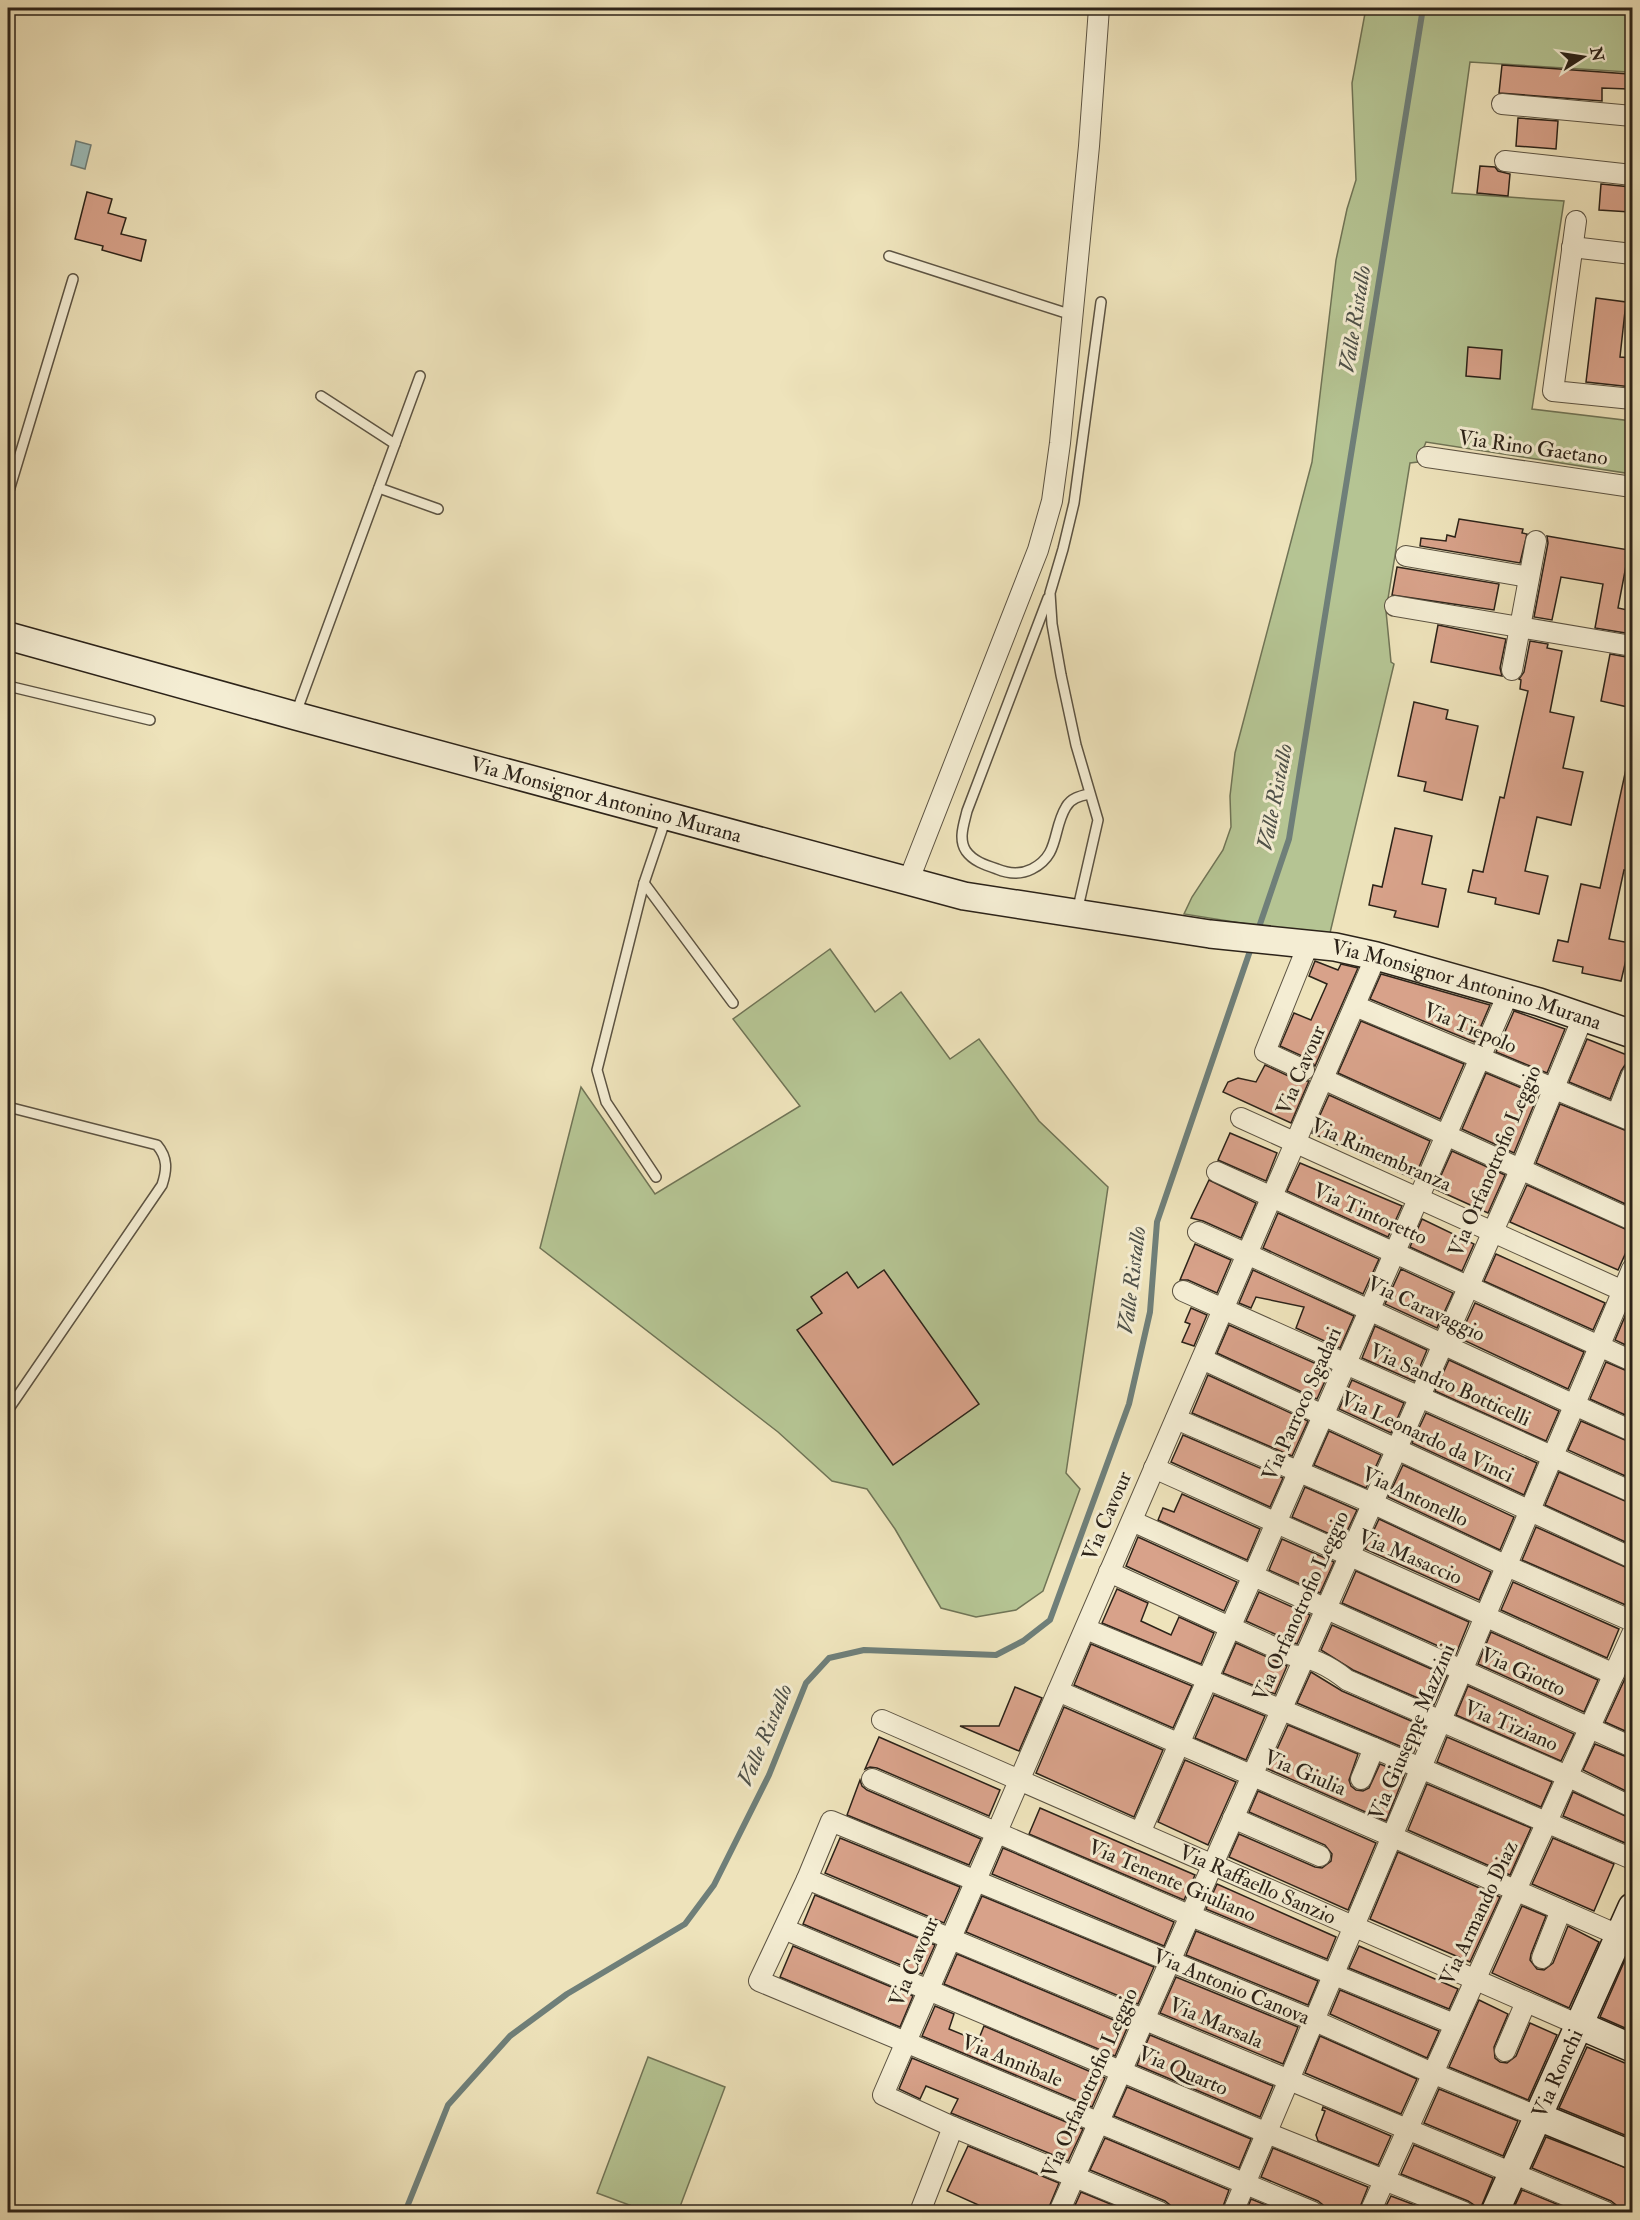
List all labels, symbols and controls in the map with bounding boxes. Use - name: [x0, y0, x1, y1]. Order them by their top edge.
- north arrow: [1553, 27, 1613, 87]
- text: N: [1585, 44, 1608, 64]
- water label: Valle Ristallo: [1333, 263, 1377, 374]
- street label: Via Rino Gaetano: [1456, 424, 1610, 472]
- water label: Valle Ristallo: [1251, 741, 1299, 853]
- street label: Via Monsignor Antonino Murana: [467, 750, 745, 849]
- street label: Via Monsignor Antonino Murana: [1329, 933, 1606, 1036]
- street label: Via Tiepolo: [1419, 996, 1521, 1060]
- street label: Via Cavour: [1270, 1021, 1332, 1119]
- street label: Via Orfanotrofio Leggio: [1442, 1061, 1548, 1261]
- street label: Via Rimembranza: [1306, 1112, 1456, 1198]
- street label: Via Tintoretto: [1309, 1177, 1431, 1251]
- water label: Valle Ristallo: [1112, 1225, 1152, 1335]
- street label: Via Caravaggio: [1363, 1270, 1489, 1348]
- street label: Via Parroco Sgadari: [1256, 1323, 1348, 1485]
- street label: Via Sandro Botticelli: [1365, 1337, 1535, 1433]
- street label: Via Leonardo da Vinci: [1336, 1385, 1518, 1489]
- street label: Via Antonello: [1357, 1461, 1473, 1533]
- street label: Via Cavour: [1076, 1467, 1138, 1565]
- street label: Via Orfanotrofio Leggio: [1247, 1507, 1355, 1705]
- street label: Via Masaccio: [1354, 1523, 1466, 1591]
- street label: Via Giuseppe Mazzini: [1363, 1639, 1462, 1824]
- street label: Via Giotto: [1476, 1641, 1570, 1703]
- water label: Valle Ristallo: [731, 1680, 799, 1790]
- street label: Via Tiziano: [1460, 1694, 1562, 1758]
- street label: Via Giulia: [1260, 1744, 1351, 1803]
- street label: Via Tenente Giuliano: [1084, 1833, 1260, 1929]
- street label: Via Armando Diaz: [1434, 1836, 1524, 1990]
- street label: Via Raffaello Sanzio: [1175, 1838, 1340, 1931]
- street label: Via Cavour: [883, 1913, 945, 2011]
- street label: Via Antonio Canova: [1149, 1942, 1314, 2031]
- street label: Via Orfanotrofio Leggio: [1036, 1984, 1144, 2182]
- street label: Via Marsala: [1165, 1991, 1268, 2055]
- street label: Via Ronchi: [1526, 2024, 1589, 2122]
- street label: Via Annibale: [957, 2028, 1067, 2094]
- street label: Via Quarto: [1134, 2040, 1232, 2102]

